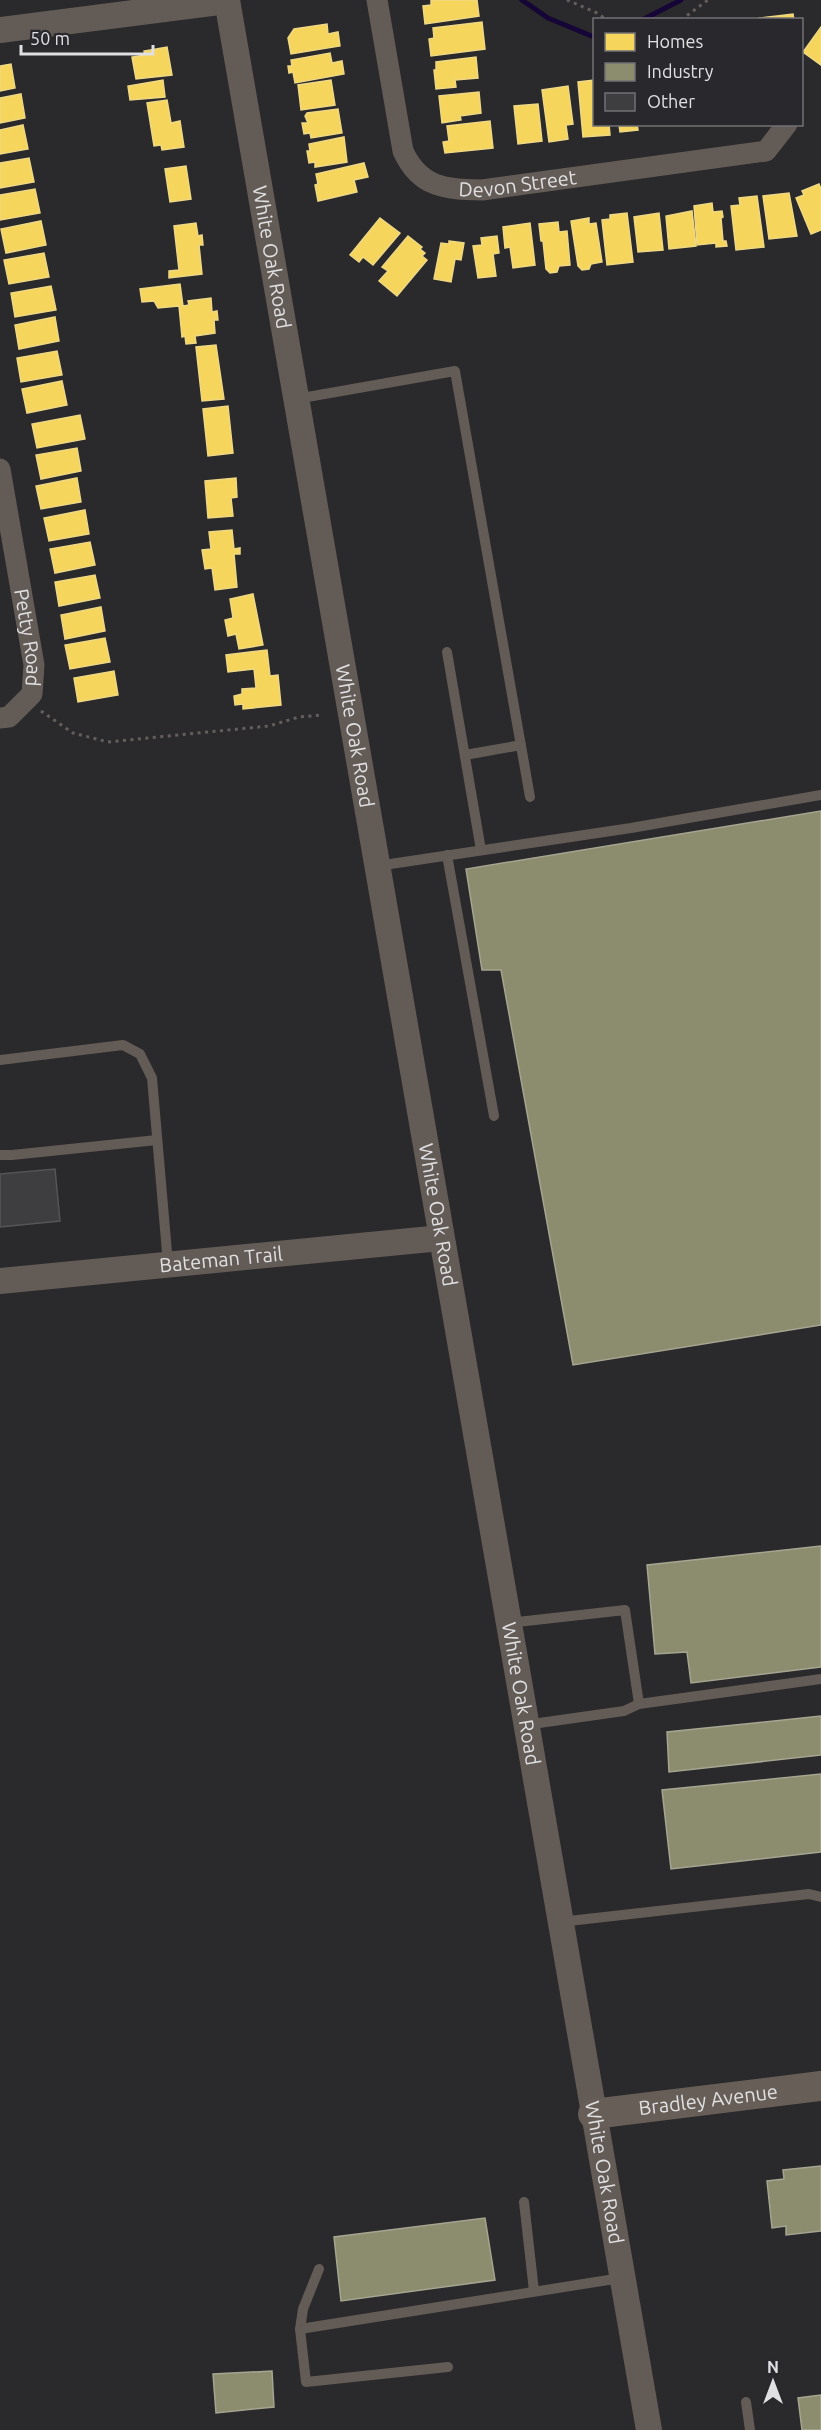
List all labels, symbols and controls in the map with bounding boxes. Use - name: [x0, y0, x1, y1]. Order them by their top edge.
- scale bar: [21, 18, 153, 56]
- legend: [593, 18, 803, 126]
- text: 50 m: [30, 28, 70, 48]
- text: Homes: [647, 31, 704, 51]
- text: Industry: [647, 61, 714, 81]
- text: Other: [647, 91, 695, 111]
- street label: Devon Street: [458, 165, 578, 201]
- street label: White Oak Road: [248, 184, 296, 330]
- street label: Petty Road: [10, 587, 46, 687]
- street label: White Oak Road: [332, 663, 379, 809]
- street label: White Oak Road: [415, 1141, 462, 1288]
- street label: Bateman Trail: [158, 1242, 284, 1276]
- street label: White Oak Road: [498, 1620, 545, 1767]
- street label: Bradley Avenue: [637, 2079, 779, 2119]
- street label: White Oak Road: [581, 2099, 628, 2246]
- north arrow: [743, 2352, 803, 2412]
- text: N: [767, 2358, 779, 2376]

